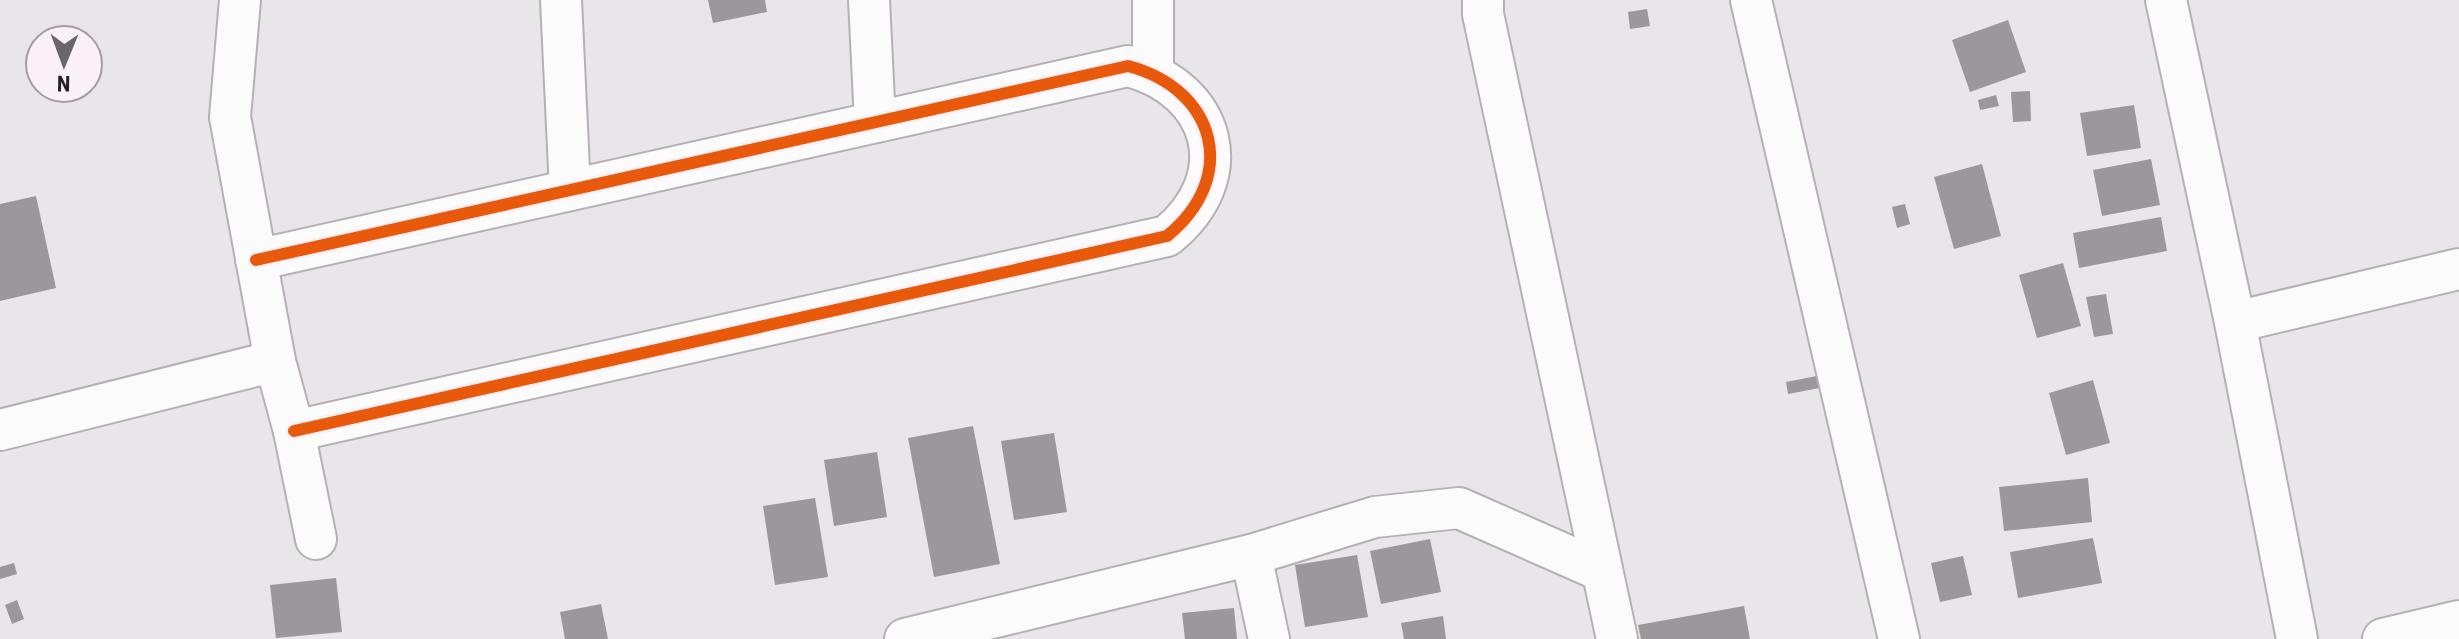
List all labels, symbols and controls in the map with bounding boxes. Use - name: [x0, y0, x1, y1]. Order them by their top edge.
- north arrow: [24, 24, 104, 104]
- text: N: [57, 71, 71, 96]

